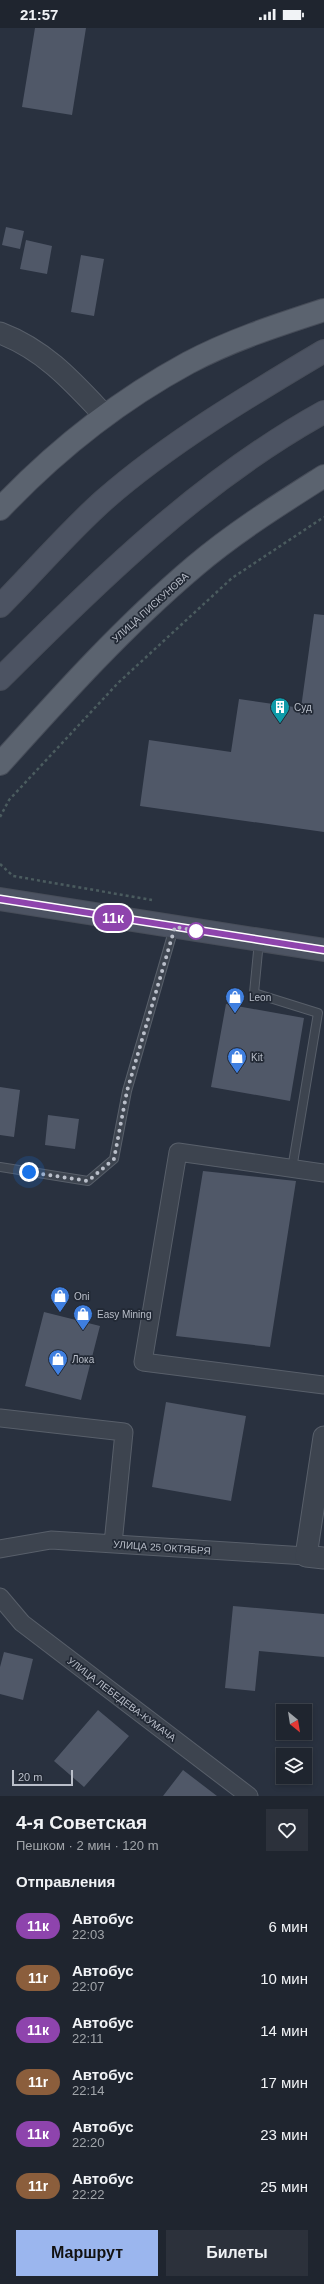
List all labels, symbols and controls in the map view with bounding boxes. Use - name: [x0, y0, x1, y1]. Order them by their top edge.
- text: 21:57: [20, 6, 58, 23]
- street label: УЛИЦА ПИСКУНОВА: [110, 570, 191, 644]
- building icon: Суд: [269, 696, 291, 724]
- place label: Суд: [294, 702, 312, 713]
- line badge: 11к: [90, 905, 136, 931]
- text: 11к: [102, 910, 124, 926]
- unlabelled marker: [187, 922, 205, 940]
- shop icon: Leon: [224, 986, 246, 1014]
- place label: Leon: [249, 992, 271, 1003]
- shop icon: Kit: [226, 1046, 248, 1074]
- place label: Kit: [251, 1052, 263, 1063]
- your location: [19, 1162, 39, 1182]
- shop icon: Oni: [49, 1285, 71, 1313]
- place label: Oni: [74, 1291, 90, 1302]
- shop icon: Easy Mining: [72, 1303, 94, 1331]
- place label: Easy Mining: [97, 1309, 151, 1320]
- shop icon: Лока: [47, 1348, 69, 1376]
- place label: Лока: [72, 1354, 95, 1365]
- street label: УЛИЦА 25 ОКТЯБРЯ: [113, 1539, 211, 1556]
- street label: УЛИЦА ЛЕБЕДЕВА-КУМАЧА: [65, 1655, 178, 1744]
- north arrow: [276, 1704, 312, 1740]
- map controls: [276, 1704, 312, 1784]
- button: layers: [276, 1748, 312, 1784]
- scale bar: [12, 1768, 73, 1787]
- text: 20 m: [18, 1771, 42, 1783]
- button: heart: [266, 1809, 308, 1851]
- text: 4-я Советская: [16, 1812, 147, 1833]
- text: Пешком · 2 мин · 120 m: [16, 1838, 158, 1853]
- text: Отправления: [16, 1873, 115, 1890]
- text: Автобус: [72, 1910, 134, 1927]
- text: 11к: [27, 1918, 49, 1934]
- text: 6 мин: [269, 1918, 308, 1935]
- text: 22:03: [72, 1927, 105, 1942]
- text: Автобус: [72, 1962, 134, 1979]
- text: 11r: [28, 1970, 48, 1986]
- text: 10 мин: [260, 1970, 308, 1987]
- text: 22:07: [72, 1979, 105, 1994]
- text: Автобус: [72, 2014, 134, 2031]
- text: 11к: [27, 2022, 49, 2038]
- text: 14 мин: [260, 2022, 308, 2039]
- text: 22:11: [72, 2031, 104, 2046]
- text: Автобус: [72, 2066, 134, 2083]
- text: 11r: [28, 2074, 48, 2090]
- text: 17 мин: [260, 2074, 308, 2091]
- text: 22:14: [72, 2083, 105, 2098]
- text: Автобус: [72, 2118, 134, 2135]
- text: 11к: [27, 2126, 49, 2142]
- text: 23 мин: [260, 2126, 308, 2143]
- text: 22:20: [72, 2135, 105, 2150]
- text: Автобус: [72, 2170, 134, 2187]
- text: 11r: [28, 2178, 48, 2194]
- text: 25 мин: [260, 2178, 308, 2195]
- text: 22:22: [72, 2187, 105, 2202]
- button: Маршрут: [16, 2230, 158, 2276]
- button: Билеты: [166, 2230, 308, 2276]

